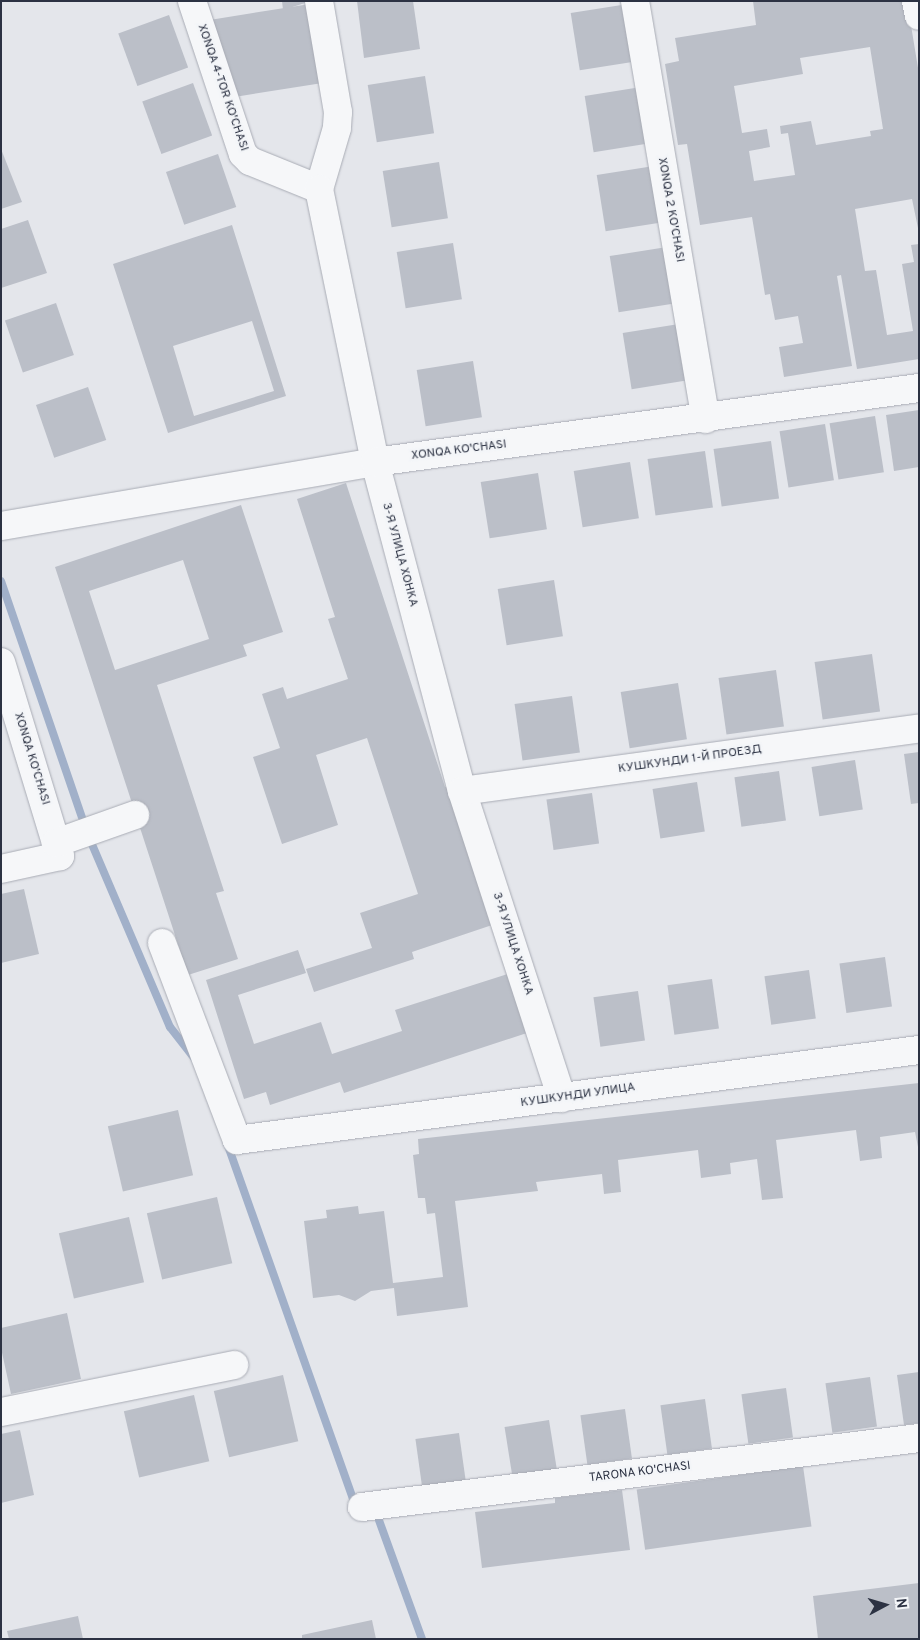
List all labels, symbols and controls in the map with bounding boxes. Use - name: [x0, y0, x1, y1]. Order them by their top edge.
- street label: XONQA 4-TOR KO'CHASI: [193, 22, 251, 154]
- street label: XONQA 2 KO'CHASI: [654, 156, 686, 264]
- street label: XONQA KO'CHASI: [410, 438, 508, 464]
- street label: 3-Я УЛИЦА ХОНКА: [378, 501, 420, 609]
- street label: XONQA KO'CHASI: [10, 711, 52, 807]
- street label: КУШКУНДИ 1-Й ПРОЕЗД: [617, 743, 763, 777]
- street label: 3-Я УЛИЦА ХОНКА: [488, 890, 536, 998]
- street label: КУШКУНДИ УЛИЦА: [520, 1081, 636, 1111]
- street label: TARONA KO'CHASI: [588, 1460, 692, 1486]
- north arrow: [860, 1580, 910, 1630]
- text: N: [891, 1597, 909, 1609]

